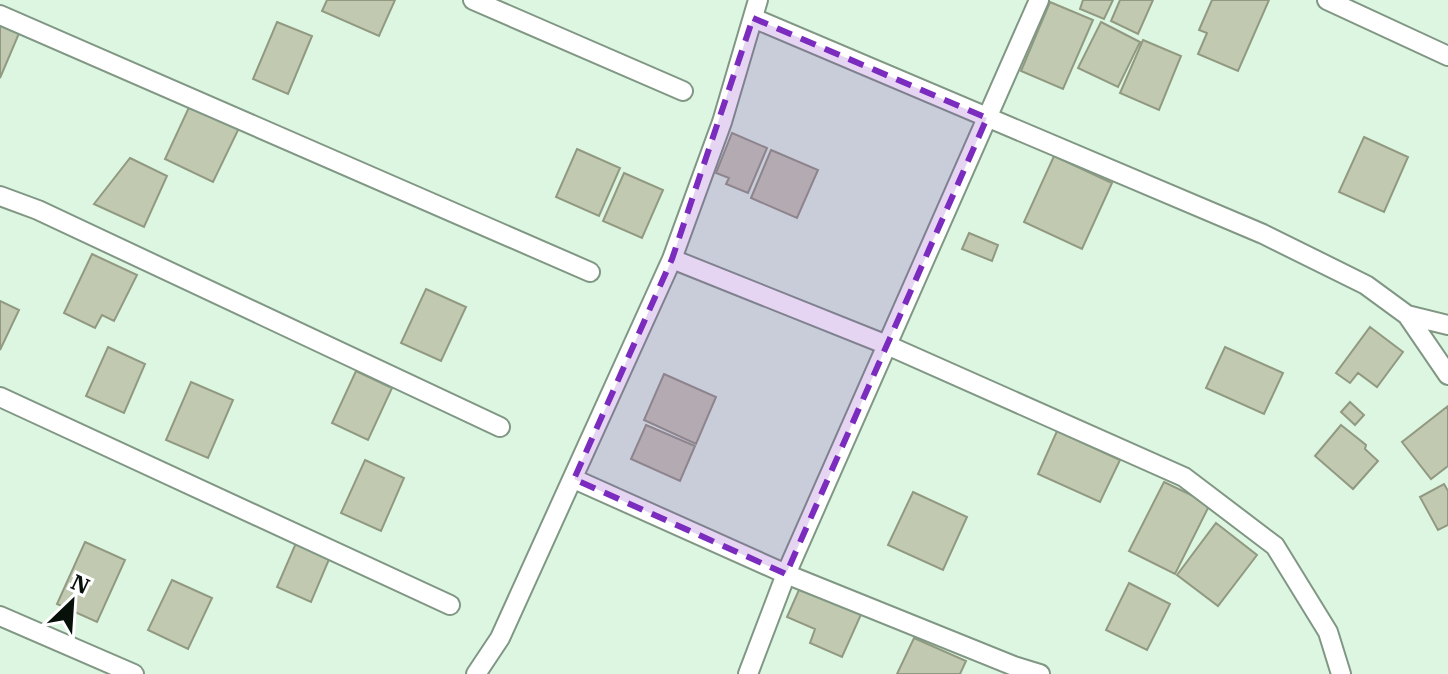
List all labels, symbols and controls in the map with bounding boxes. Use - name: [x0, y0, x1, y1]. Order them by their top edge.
- north arrow: [32, 562, 112, 642]
- text: N: [67, 567, 95, 600]

